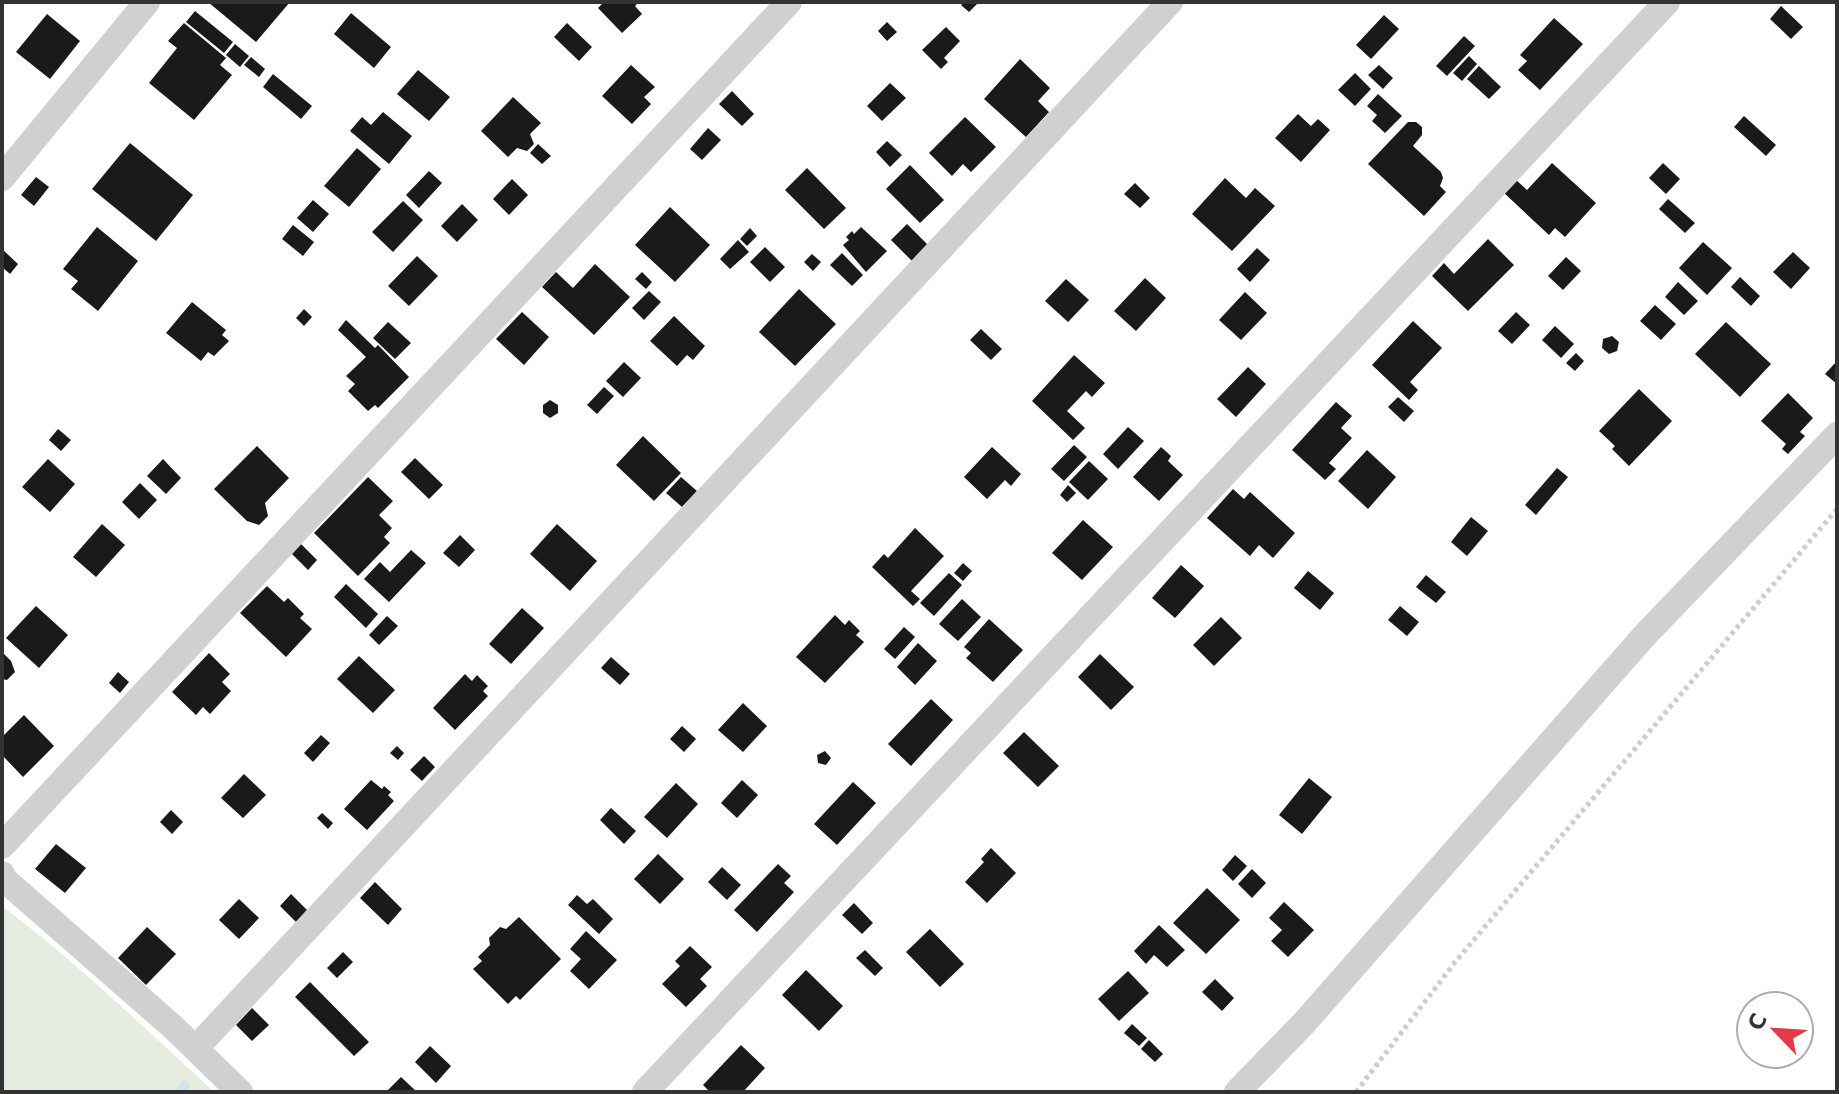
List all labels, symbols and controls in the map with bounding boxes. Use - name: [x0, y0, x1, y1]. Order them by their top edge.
- north arrow: [1735, 990, 1815, 1070]
- text: С: [1741, 1009, 1772, 1034]

